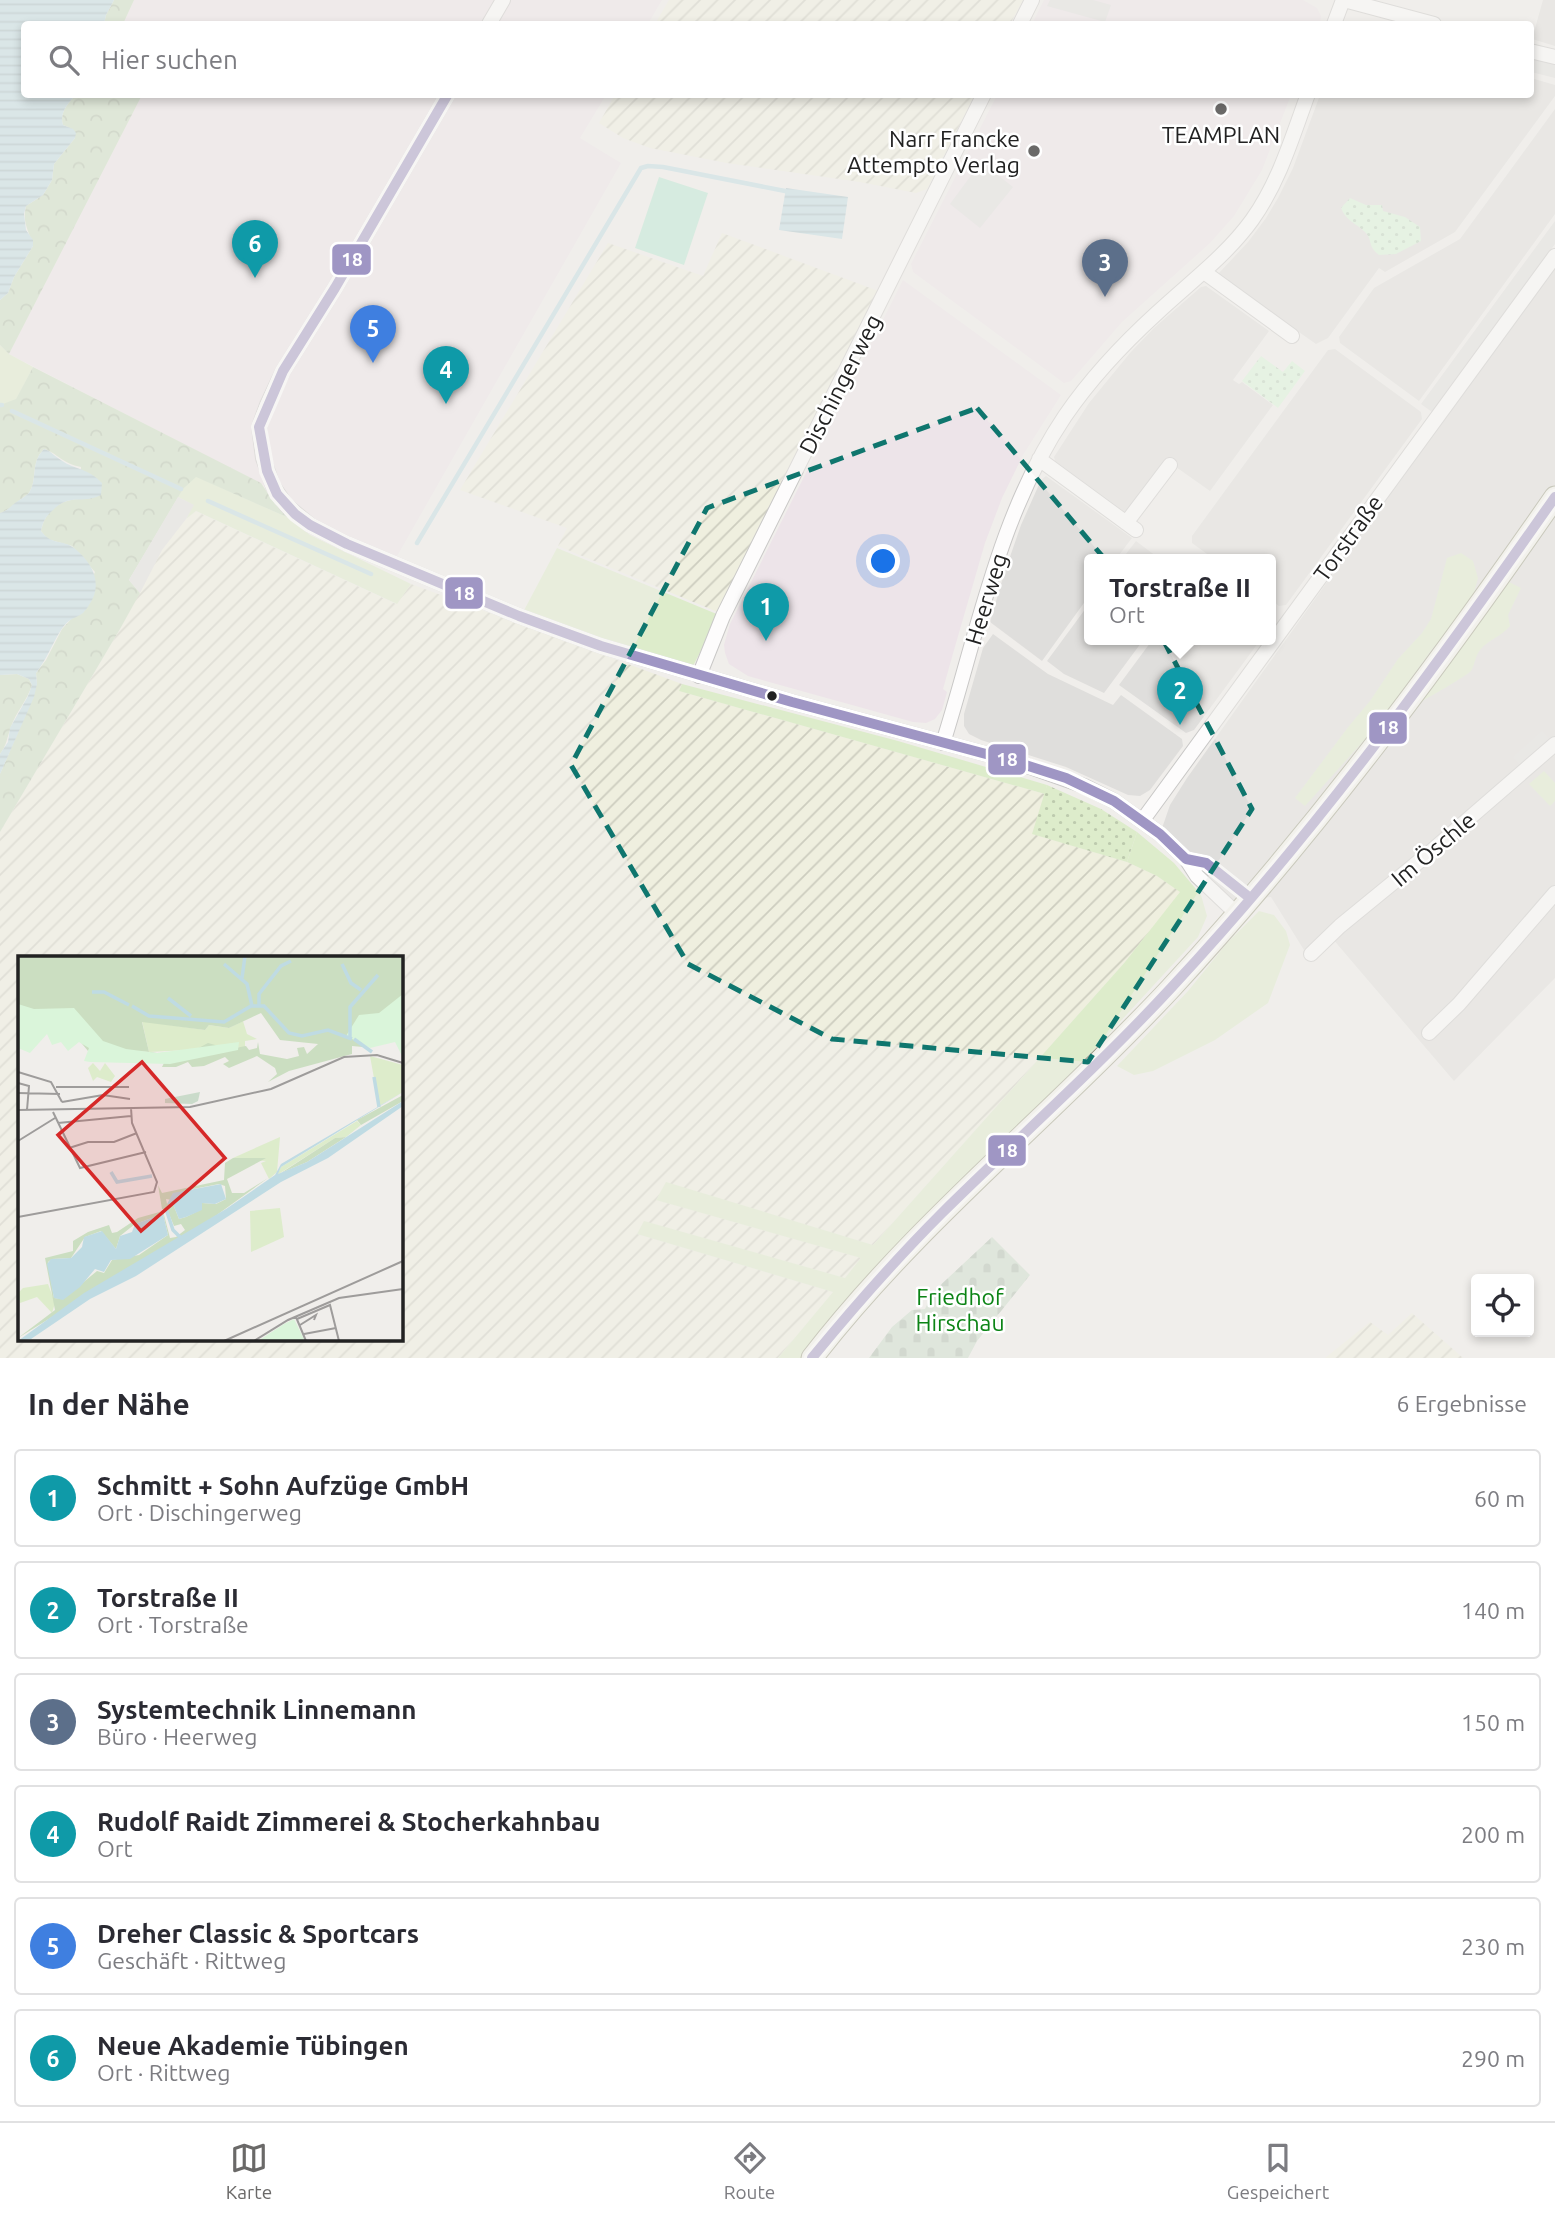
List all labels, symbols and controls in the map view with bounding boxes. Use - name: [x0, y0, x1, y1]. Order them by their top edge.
- search box: [21, 21, 1534, 98]
- icon: search: [45, 41, 83, 79]
- text: Hier suchen: [101, 45, 238, 74]
- marker: TEAMPLAN: [1213, 101, 1229, 117]
- place label: TEAMPLAN: [1162, 122, 1280, 147]
- place label: Narr Francke Attempto Verlag: [847, 126, 1020, 177]
- marker: Narr Francke Attempto Verlag: [1026, 143, 1042, 159]
- pin: 6: [232, 220, 278, 278]
- pin: 3: [1082, 239, 1128, 297]
- line badge: 18: [331, 243, 372, 276]
- text: 18: [341, 248, 363, 270]
- pin: 5: [350, 305, 396, 363]
- street label: Dischingerweg: [794, 310, 886, 458]
- pin: 4: [423, 346, 469, 404]
- street label: Torstraße: [1309, 490, 1387, 586]
- your location: [866, 544, 900, 578]
- street label: Heerweg: [960, 550, 1012, 648]
- popup: [1084, 554, 1276, 645]
- text: Torstraße II: [1109, 573, 1251, 602]
- line badge: 18: [444, 576, 484, 610]
- text: 18: [453, 582, 475, 604]
- pin: 1: [743, 583, 789, 641]
- text: Ort: [1109, 602, 1145, 627]
- pin: 2: [1157, 667, 1203, 725]
- unlabelled marker: [765, 689, 779, 703]
- line badge: 18: [1368, 711, 1408, 745]
- text: 18: [1377, 716, 1399, 738]
- line badge: 18: [987, 743, 1027, 776]
- text: 18: [996, 748, 1018, 770]
- street label: Im Öschle: [1386, 807, 1480, 891]
- inset map: [18, 956, 402, 1340]
- line badge: 18: [987, 1134, 1027, 1167]
- text: 18: [996, 1139, 1018, 1161]
- map controls: [1471, 1274, 1534, 1337]
- button: locate: [1471, 1274, 1534, 1337]
- park label: Friedhof Hirschau: [915, 1284, 1005, 1335]
- text: In der Nähe: [28, 1387, 190, 1421]
- text: 6 Ergebnisse: [1396, 1391, 1527, 1416]
- text: Schmitt + Sohn Aufzüge GmbH: [97, 1471, 469, 1500]
- text: 1: [47, 1486, 59, 1511]
- text: 60 m: [1474, 1486, 1525, 1511]
- text: Ort · Dischingerweg: [97, 1500, 302, 1525]
- text: Torstraße II: [97, 1583, 239, 1612]
- text: 2: [47, 1598, 59, 1623]
- text: 140 m: [1461, 1598, 1525, 1623]
- text: Ort · Torstraße: [97, 1612, 249, 1637]
- text: Systemtechnik Linnemann: [97, 1695, 416, 1724]
- text: 3: [47, 1710, 59, 1735]
- text: 150 m: [1461, 1710, 1525, 1735]
- text: Büro · Heerweg: [97, 1724, 257, 1749]
- text: Rudolf Raidt Zimmerei & Stocherkahnbau: [97, 1807, 600, 1836]
- text: 4: [47, 1822, 59, 1847]
- text: 200 m: [1461, 1822, 1525, 1847]
- text: Ort: [97, 1836, 133, 1861]
- text: Dreher Classic & Sportcars: [97, 1919, 419, 1948]
- text: 5: [47, 1934, 59, 1959]
- text: 230 m: [1461, 1934, 1525, 1959]
- text: Geschäft · Rittweg: [97, 1948, 286, 1973]
- text: Neue Akademie Tübingen: [97, 2031, 409, 2060]
- text: 6: [47, 2046, 59, 2071]
- text: 290 m: [1461, 2046, 1525, 2071]
- text: Ort · Rittweg: [97, 2060, 231, 2085]
- tab: Karte: [226, 2139, 272, 2203]
- tab: Route: [724, 2139, 775, 2203]
- tab: Gespeichert: [1227, 2139, 1329, 2203]

